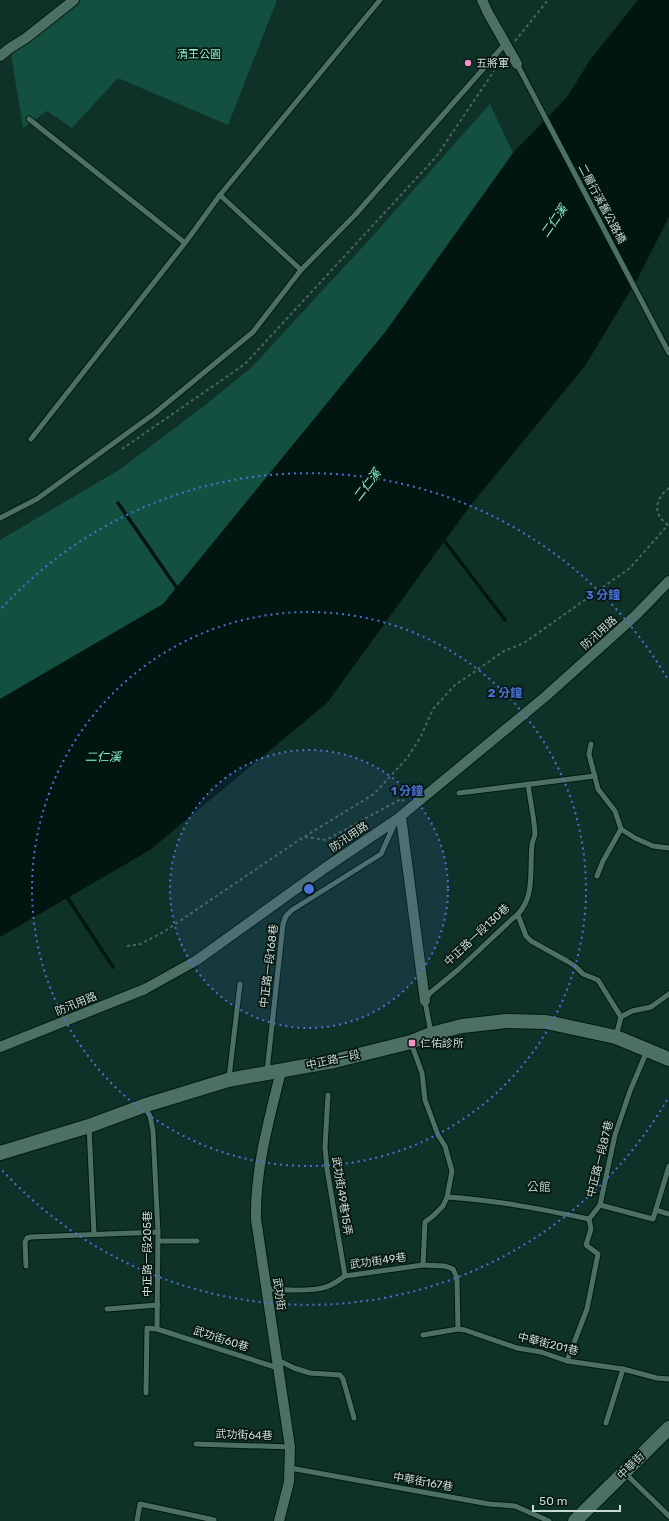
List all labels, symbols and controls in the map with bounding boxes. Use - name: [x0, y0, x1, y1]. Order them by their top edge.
- park label: 清王公園: [177, 48, 221, 61]
- place label: 五將軍: [476, 57, 509, 70]
- marker: 五將軍: [463, 58, 473, 68]
- street label: 二層行溪舊公路橋: [576, 162, 628, 246]
- water label: 二仁溪: [538, 201, 571, 240]
- water label: 二仁溪: [350, 465, 385, 503]
- text: 3 分鐘: [586, 588, 620, 602]
- street label: 防汛用路: [578, 613, 620, 653]
- text: 2 分鐘: [488, 686, 522, 700]
- water label: 二仁溪: [85, 750, 123, 764]
- text: 1 分鐘: [391, 784, 423, 798]
- street label: 防汛用路: [327, 819, 371, 855]
- centre of rings: [302, 882, 316, 896]
- street label: 中正路一段130巷: [442, 901, 512, 969]
- street label: 中正路一段168巷: [257, 923, 281, 1009]
- street label: 防汛用路: [53, 990, 99, 1018]
- place label: 仁佑診所: [420, 1037, 464, 1050]
- marker: 仁佑診所: [407, 1038, 417, 1048]
- street label: 中正路一段: [305, 1048, 361, 1072]
- street label: 中正路一段87巷: [584, 1119, 616, 1199]
- street label: 武功街49巷15弄: [329, 1156, 355, 1236]
- district label: 公館: [527, 1180, 551, 1194]
- street label: 中正路一段205巷: [141, 1211, 154, 1297]
- street label: 武功街49巷: [349, 1251, 407, 1271]
- street label: 武功街: [270, 1277, 288, 1311]
- street label: 武功街60巷: [192, 1324, 250, 1354]
- street label: 中華街201巷: [516, 1330, 580, 1358]
- street label: 武功街64巷: [215, 1428, 273, 1442]
- street label: 中華街: [615, 1450, 647, 1482]
- street label: 中華街167巷: [392, 1470, 454, 1494]
- scale bar: [533, 1487, 620, 1513]
- text: 50 m: [539, 1494, 567, 1508]

